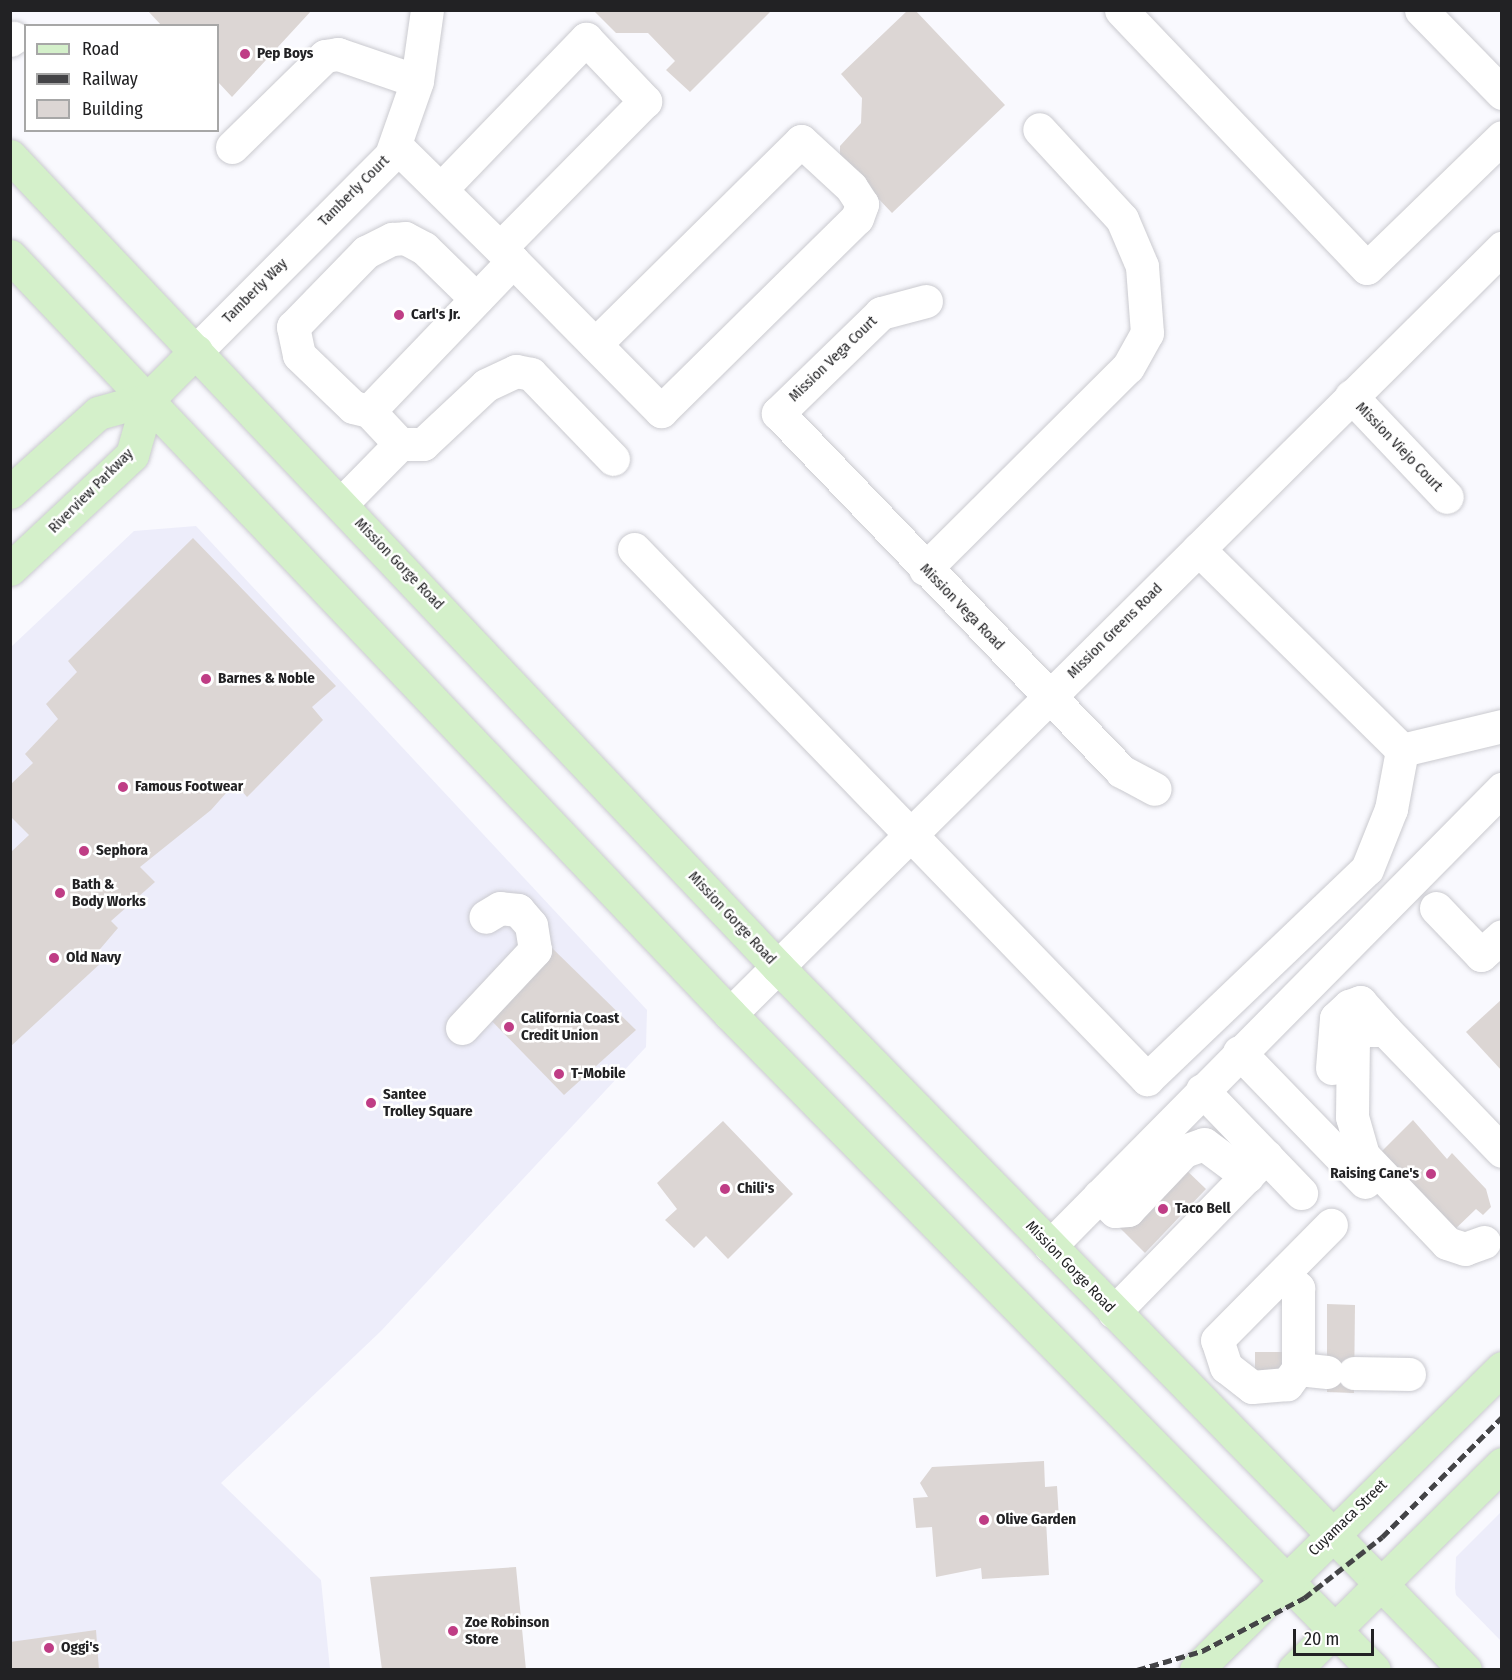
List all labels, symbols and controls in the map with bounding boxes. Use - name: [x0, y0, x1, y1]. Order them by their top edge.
- legend: [24, 24, 219, 132]
- text: Road: [82, 38, 119, 60]
- place label: Pep Boys: [257, 45, 313, 63]
- marker: Pep Boys: [238, 47, 252, 61]
- text: Railway: [82, 68, 138, 90]
- text: Building: [82, 98, 143, 120]
- street label: Tamberly Court: [315, 152, 393, 230]
- street label: Tamberly Way: [219, 255, 291, 327]
- place label: Carl's Jr.: [411, 306, 460, 324]
- marker: Carl's Jr.: [392, 308, 406, 322]
- street label: Mission Vega Court: [785, 312, 881, 406]
- street label: Mission Viejo Court: [1352, 399, 1446, 495]
- street label: Riverview Parkway: [45, 445, 137, 537]
- street label: Mission Gorge Road: [351, 514, 447, 614]
- street label: Mission Vega Road: [916, 560, 1008, 654]
- street label: Mission Greens Road: [1064, 580, 1166, 682]
- place label: Barnes & Noble: [218, 670, 315, 688]
- marker: Barnes & Noble: [199, 672, 213, 686]
- place label: Famous Footwear: [135, 778, 243, 796]
- marker: Famous Footwear: [116, 780, 130, 794]
- place label: Sephora: [96, 842, 148, 860]
- marker: Sephora: [77, 844, 91, 858]
- street label: Mission Gorge Road: [684, 868, 780, 968]
- place label: Bath & Body Works: [72, 875, 146, 910]
- marker: Bath & Body Works: [53, 886, 67, 900]
- place label: Old Navy: [66, 949, 121, 967]
- marker: Old Navy: [47, 951, 61, 965]
- place label: California Coast Credit Union: [521, 1009, 619, 1044]
- marker: California Coast Credit Union: [502, 1020, 516, 1034]
- place label: T-Mobile: [571, 1065, 626, 1083]
- marker: T-Mobile: [552, 1067, 566, 1081]
- place label: Santee Trolley Square: [383, 1085, 473, 1120]
- marker: Santee Trolley Square: [364, 1096, 378, 1110]
- place label: Raising Cane's: [1330, 1165, 1419, 1183]
- marker: Raising Cane's: [1424, 1167, 1438, 1181]
- place label: Chili's: [737, 1180, 774, 1198]
- marker: Chili's: [718, 1182, 732, 1196]
- place label: Taco Bell: [1175, 1200, 1231, 1218]
- marker: Taco Bell: [1156, 1202, 1170, 1216]
- street label: Mission Gorge Road: [1022, 1217, 1118, 1317]
- street label: Cuyamaca Street: [1305, 1476, 1391, 1560]
- place label: Olive Garden: [996, 1511, 1076, 1529]
- marker: Olive Garden: [977, 1513, 991, 1527]
- place label: Zoe Robinson Store: [465, 1613, 549, 1648]
- scale bar: [1296, 1617, 1377, 1655]
- marker: Zoe Robinson Store: [446, 1624, 460, 1638]
- text: 20 m: [1304, 1628, 1339, 1650]
- place label: Oggi's: [61, 1639, 99, 1657]
- marker: Oggi's: [42, 1641, 56, 1655]

